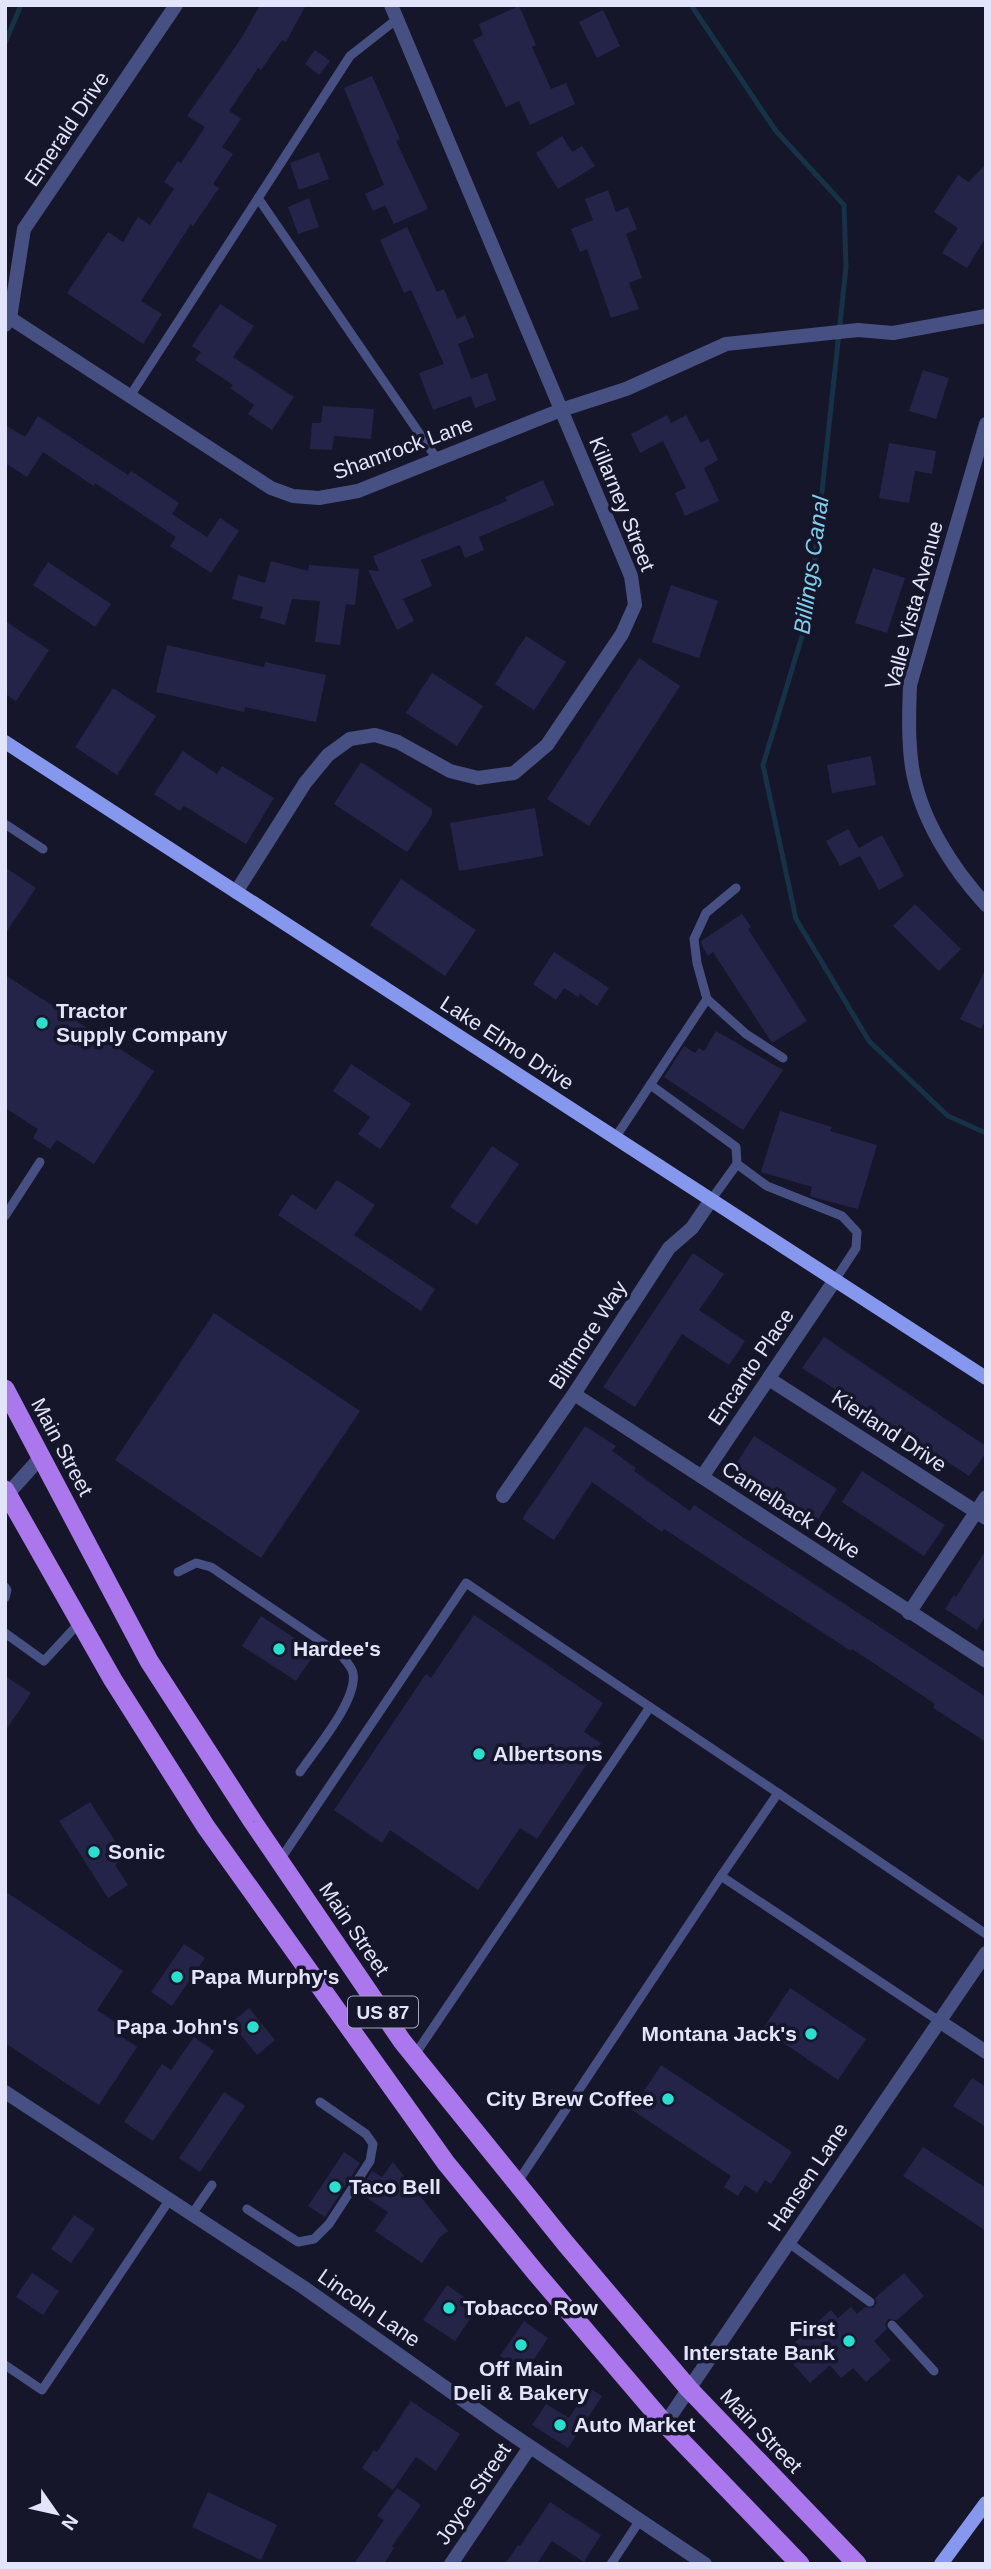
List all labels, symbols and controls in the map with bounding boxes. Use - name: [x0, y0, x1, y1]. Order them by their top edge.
- street label: Emerald Drive: [20, 67, 113, 190]
- street label: Shamrock Lane: [330, 412, 476, 483]
- street label: Killarney Street: [585, 433, 660, 574]
- water label: Billings Canal: [788, 493, 834, 636]
- street label: Valle Vista Avenue: [880, 518, 947, 691]
- street label: Lake Elmo Drive: [436, 991, 578, 1094]
- place label: Tractor Supply Company: [56, 999, 228, 1046]
- marker: Tractor Supply Company: [34, 1015, 50, 1031]
- street label: Biltmore Way: [544, 1276, 631, 1393]
- street label: Encanto Place: [703, 1304, 798, 1429]
- street label: Kierland Drive: [828, 1385, 951, 1476]
- street label: Main Street: [27, 1394, 98, 1500]
- street label: Camelback Drive: [718, 1456, 865, 1563]
- place label: Hardee's: [293, 1637, 381, 1660]
- marker: Hardee's: [271, 1641, 287, 1657]
- place label: Albertsons: [493, 1742, 603, 1765]
- marker: Albertsons: [471, 1746, 487, 1762]
- place label: Sonic: [108, 1840, 165, 1863]
- marker: Sonic: [86, 1844, 102, 1860]
- street label: Main Street: [315, 1878, 394, 1980]
- place label: Papa Murphy's: [191, 1965, 340, 1988]
- marker: Papa Murphy's: [169, 1969, 185, 1985]
- road number: US 87: [348, 1996, 418, 2028]
- place label: Papa John's: [116, 2015, 239, 2038]
- marker: Papa John's: [245, 2019, 261, 2035]
- place label: Montana Jack's: [641, 2022, 797, 2045]
- marker: Montana Jack's: [803, 2026, 819, 2042]
- place label: City Brew Coffee: [486, 2087, 654, 2110]
- marker: City Brew Coffee: [660, 2091, 676, 2107]
- street label: Hansen Lane: [763, 2119, 852, 2235]
- place label: Taco Bell: [349, 2175, 441, 2198]
- marker: Taco Bell: [327, 2179, 343, 2195]
- street label: Lincoln Lane: [314, 2264, 425, 2351]
- place label: Tobacco Row: [463, 2296, 599, 2319]
- marker: Tobacco Row: [441, 2300, 457, 2316]
- place label: First Interstate Bank: [683, 2317, 835, 2364]
- marker: First Interstate Bank: [841, 2333, 857, 2349]
- marker: Off Main Deli & Bakery: [513, 2337, 529, 2353]
- place label: Off Main Deli & Bakery: [453, 2357, 589, 2404]
- street label: Main Street: [716, 2384, 807, 2477]
- place label: Auto Market: [574, 2413, 695, 2436]
- marker: Auto Market: [552, 2417, 568, 2433]
- street label: Joyce Street: [430, 2439, 515, 2549]
- north arrow: [21, 2478, 91, 2548]
- text: N: [57, 2511, 82, 2534]

